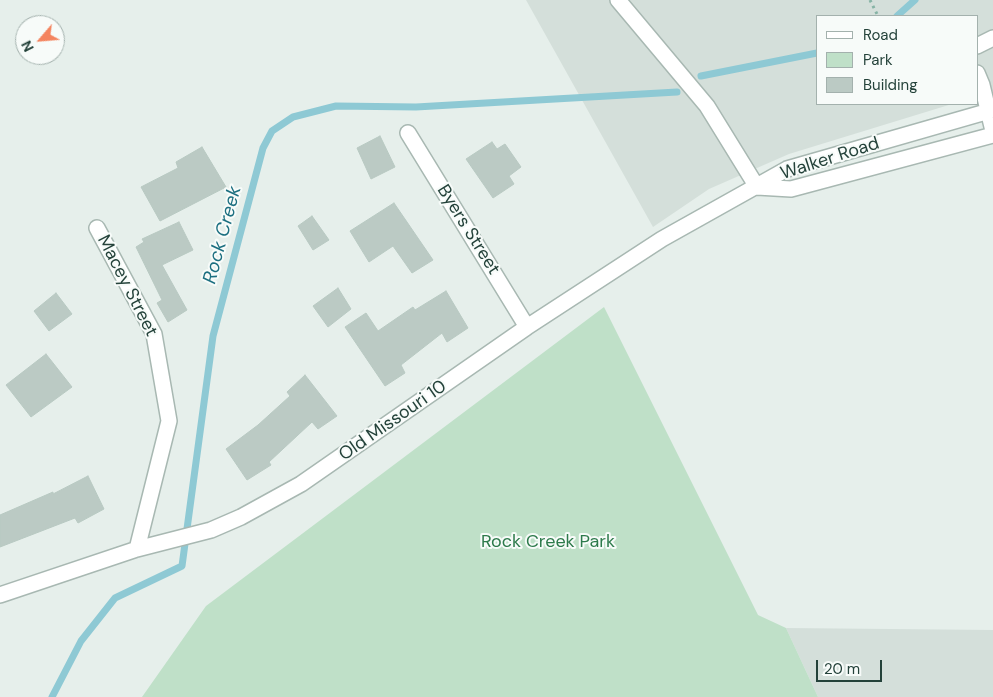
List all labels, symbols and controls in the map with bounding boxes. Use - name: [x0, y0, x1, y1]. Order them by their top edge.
- north arrow: [15, 15, 65, 65]
- legend: [816, 15, 978, 105]
- text: Road: [863, 25, 898, 45]
- text: N: [17, 38, 38, 55]
- text: Park: [863, 50, 893, 70]
- text: Building: [863, 75, 918, 95]
- street label: Walker Road: [778, 133, 882, 185]
- street label: Byers Street: [432, 181, 504, 279]
- water label: Rock Creek: [199, 184, 247, 286]
- street label: Macey Street: [92, 232, 162, 340]
- street label: Old Missouri 10: [335, 376, 451, 466]
- park label: Rock Creek Park: [481, 531, 615, 553]
- scale bar: [818, 650, 884, 682]
- text: 20 m: [824, 659, 860, 679]

